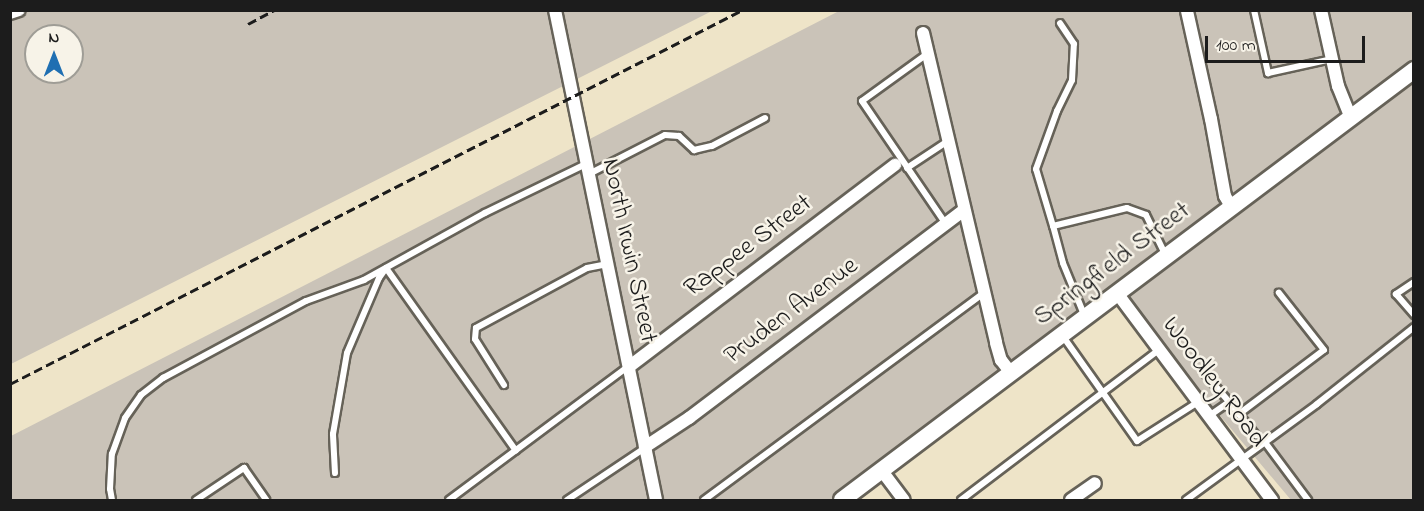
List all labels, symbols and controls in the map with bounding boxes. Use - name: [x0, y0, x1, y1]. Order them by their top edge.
- north arrow: [24, 24, 84, 84]
- scale bar: [1208, 24, 1368, 62]
- text: N: [49, 26, 59, 50]
- text: 100 m: [1216, 33, 1256, 59]
- street label: North Irwin Street: [593, 156, 663, 346]
- street label: Rappee Street: [679, 189, 819, 305]
- street label: Springfield Street: [1029, 196, 1197, 334]
- street label: Pruden Avenue: [719, 251, 865, 373]
- street label: Woodley Road: [1154, 312, 1272, 454]

